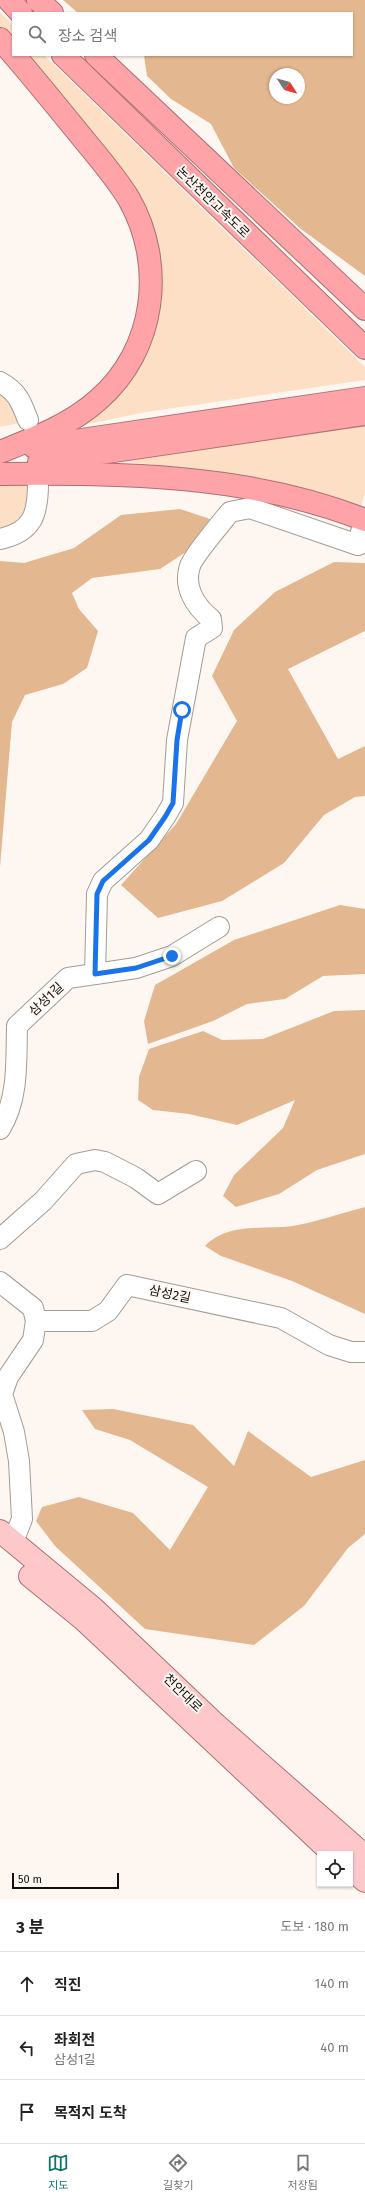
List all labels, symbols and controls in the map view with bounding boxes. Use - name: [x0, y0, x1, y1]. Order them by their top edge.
- search box: [12, 12, 353, 56]
- icon: search: [26, 23, 48, 45]
- text: 장소 검색: [58, 27, 117, 45]
- north arrow: [269, 68, 305, 104]
- street label: 논산천안고속도로: [173, 163, 253, 241]
- route start: [173, 701, 191, 719]
- route end: [163, 947, 181, 965]
- street label: 삼성1길: [26, 979, 66, 1019]
- street label: 삼성2길: [148, 1282, 192, 1306]
- street label: 천안대로: [161, 1671, 205, 1715]
- map controls: [317, 1851, 353, 1887]
- button: locate: [317, 1851, 353, 1887]
- scale bar: [12, 1871, 119, 1890]
- text: 50 m: [18, 1873, 42, 1886]
- text: 3 분: [16, 1917, 45, 1938]
- text: 도보 · 180 m: [280, 1919, 349, 1934]
- icon: ahead: [16, 1973, 38, 1995]
- text: 직진: [54, 1976, 82, 1994]
- text: 140 m: [315, 1976, 349, 1991]
- text: 좌회전: [54, 2031, 95, 2049]
- icon: left: [16, 2037, 38, 2059]
- text: 40 m: [320, 2040, 349, 2055]
- text: 삼성1길: [54, 2052, 96, 2067]
- icon: arrive: [16, 2101, 38, 2123]
- text: 목적지 도착: [54, 2104, 127, 2122]
- tab: 지도: [47, 2152, 69, 2192]
- tab: 길찾기: [163, 2152, 193, 2192]
- tab: 저장됨: [288, 2152, 318, 2192]

